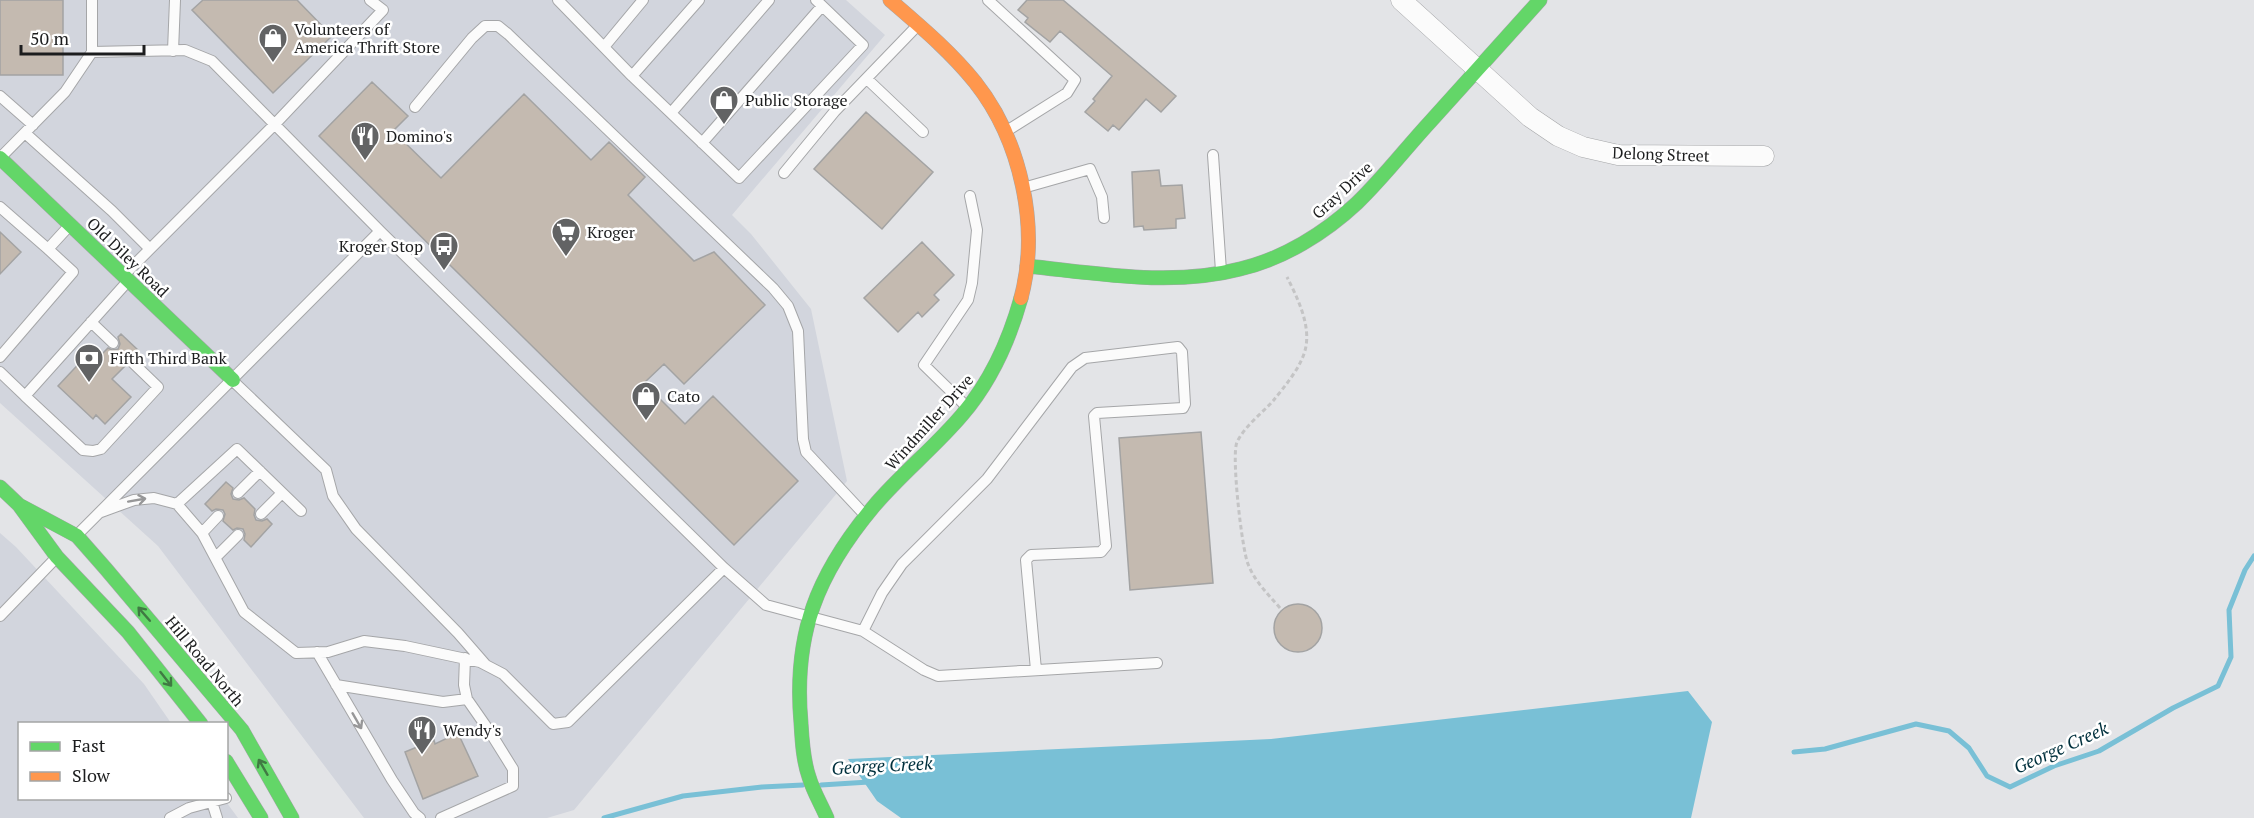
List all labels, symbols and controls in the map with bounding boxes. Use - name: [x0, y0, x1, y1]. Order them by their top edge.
- scale bar: [21, 18, 144, 56]
- place label: Volunteers of America Thrift Store: [294, 18, 440, 58]
- shop icon: Volunteers of America Thrift Store: [257, 22, 289, 64]
- text: 50 m: [30, 26, 70, 50]
- shop icon: Public Storage: [708, 84, 740, 126]
- place label: Public Storage: [745, 89, 847, 111]
- restaurant icon: Domino's: [349, 120, 381, 162]
- place label: Domino's: [386, 125, 453, 147]
- street label: Delong Street: [1612, 141, 1710, 167]
- street label: Gray Drive: [1307, 156, 1377, 224]
- street label: Old Diley Road: [82, 212, 174, 302]
- supermarket icon: Kroger: [550, 216, 582, 258]
- place label: Kroger: [587, 221, 636, 243]
- bus stop icon: Kroger Stop: [428, 230, 460, 272]
- place label: Kroger Stop: [339, 235, 423, 257]
- bank icon: Fifth Third Bank: [73, 342, 105, 384]
- place label: Fifth Third Bank: [110, 347, 227, 369]
- street label: Windmiller Drive: [880, 369, 978, 475]
- shop icon: Cato: [630, 380, 662, 422]
- place label: Cato: [667, 385, 700, 407]
- one-way arrow: [127, 495, 146, 506]
- one-way arrow: [137, 607, 151, 622]
- street label: Hill Road North: [161, 611, 250, 711]
- one-way arrow: [159, 671, 172, 687]
- one-way arrow: [351, 712, 363, 729]
- restaurant icon: Wendy's: [406, 714, 438, 756]
- water label: George Creek: [2009, 715, 2112, 779]
- place label: Wendy's: [443, 719, 502, 741]
- legend: [18, 722, 228, 800]
- text: Fast: [72, 733, 106, 757]
- water label: George Creek: [831, 750, 933, 780]
- one-way arrow: [257, 759, 269, 776]
- text: Slow: [72, 763, 111, 787]

